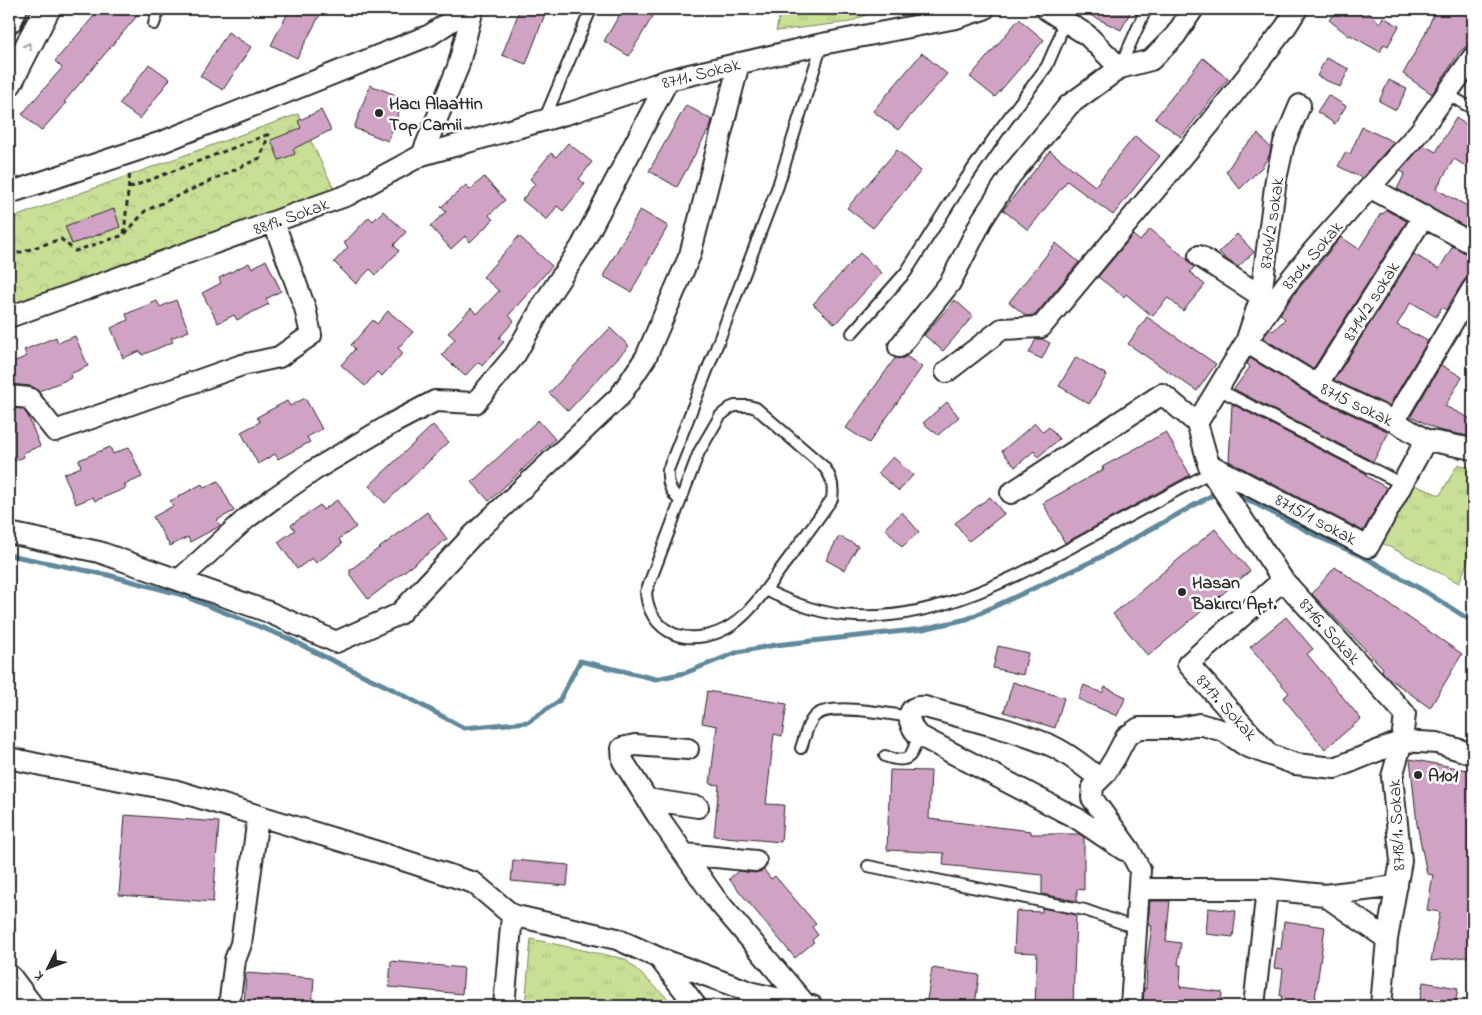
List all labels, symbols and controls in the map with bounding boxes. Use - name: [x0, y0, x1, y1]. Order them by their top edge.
- one-way arrow: [22, 42, 32, 51]
- street label: 8711. Sokak: [660, 53, 743, 97]
- place label: Hacı Alaattin Top Camii: [389, 92, 483, 139]
- marker: Hacı Alaattin Top Camii: [373, 107, 385, 119]
- street label: 8704/2 sokak: [1254, 176, 1292, 271]
- street label: 8819. Sokak: [250, 192, 333, 244]
- street label: 8704. Sokak: [1277, 216, 1350, 297]
- street label: 8714/2 sokak: [1338, 257, 1408, 347]
- street label: 8715 sokak: [1315, 377, 1397, 435]
- street label: 8715/1 sokak: [1269, 488, 1361, 553]
- place label: Hasan Bakırcı Apt.: [1191, 571, 1277, 618]
- marker: Hasan Bakırcı Apt.: [1176, 586, 1188, 598]
- street label: 8716. Sokak: [1291, 593, 1366, 672]
- street label: 8717. Sokak: [1189, 669, 1262, 747]
- place label: A101: [1428, 764, 1459, 790]
- marker: A101: [1412, 769, 1424, 781]
- street label: 8718/1. Sokak: [1383, 778, 1413, 872]
- north arrow: [22, 942, 72, 992]
- text: K: [29, 965, 50, 985]

